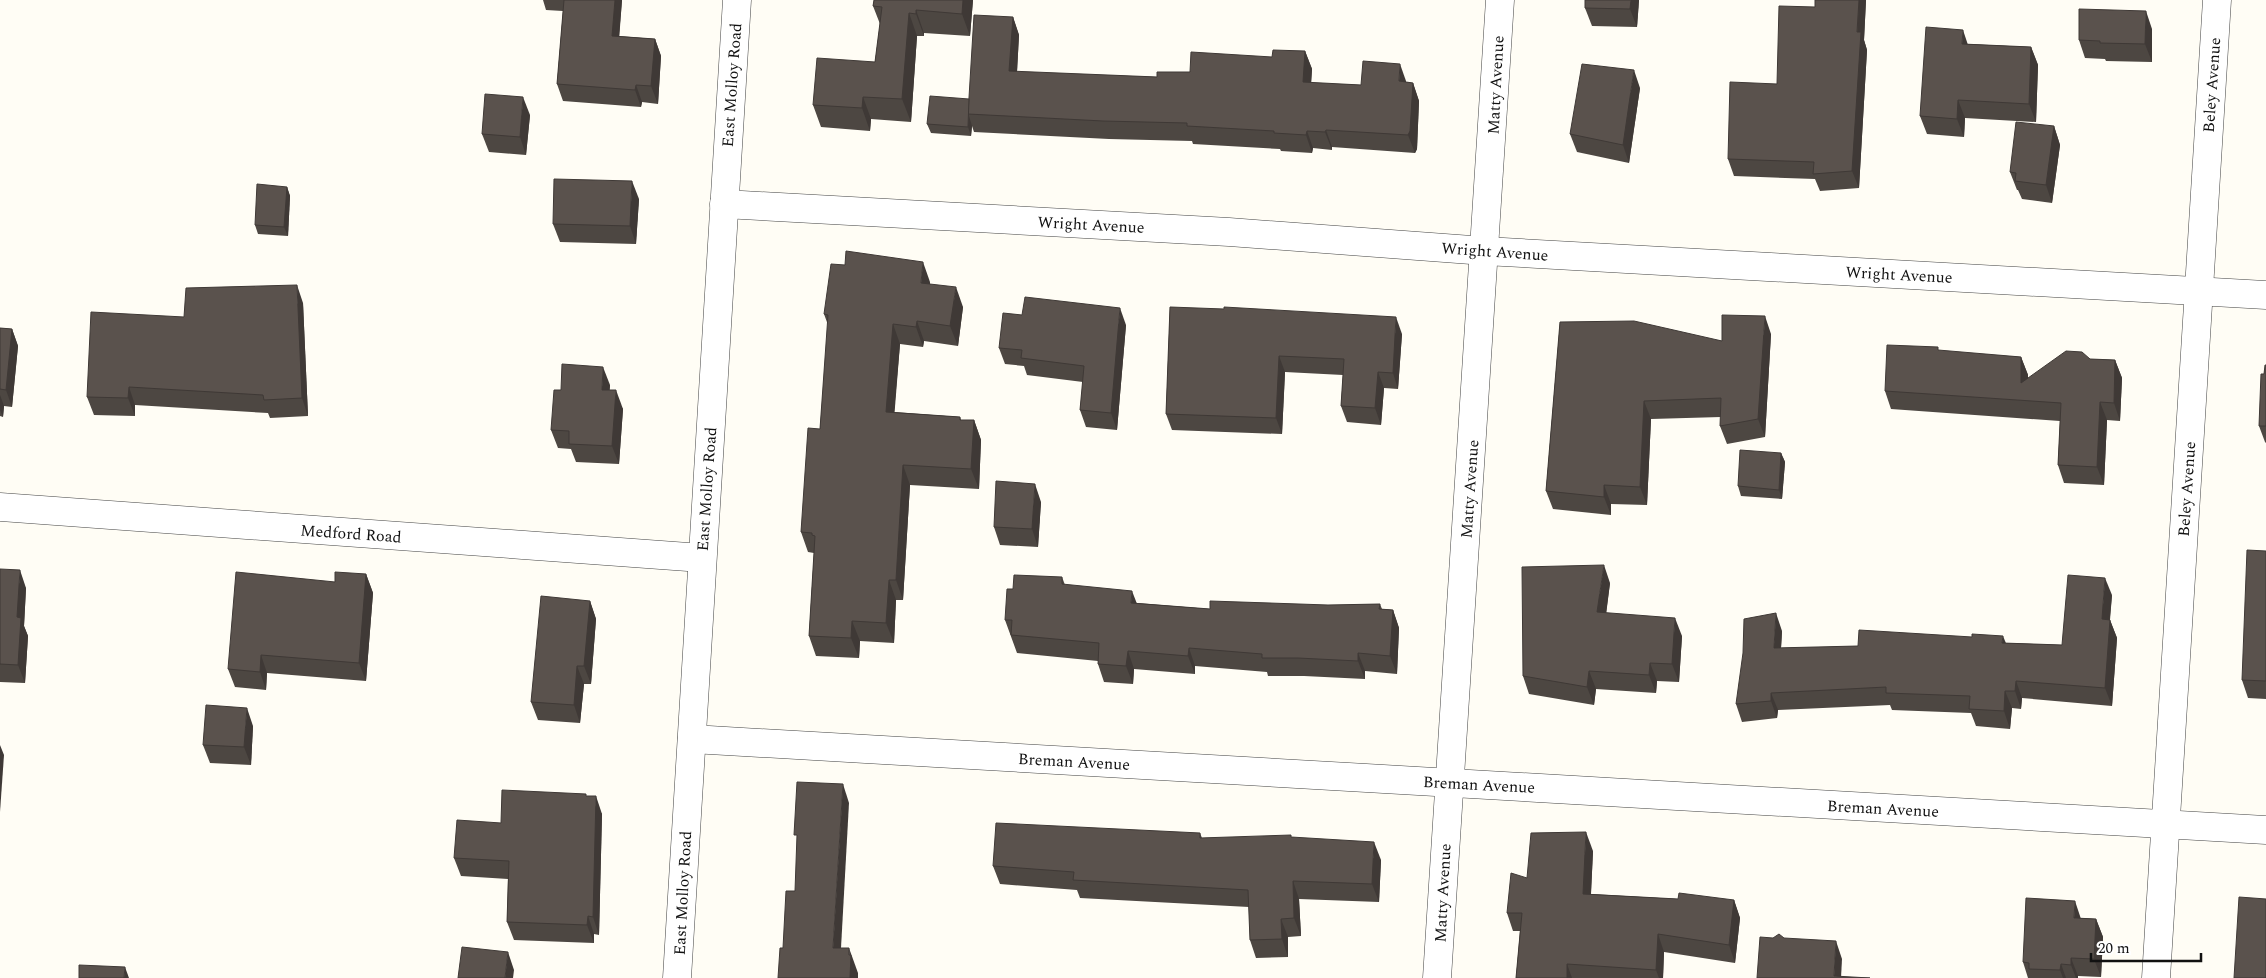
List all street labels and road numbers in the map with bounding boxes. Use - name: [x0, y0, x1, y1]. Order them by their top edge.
- street label: East Molloy Road: [716, 22, 748, 148]
- street label: Matty Avenue: [1481, 35, 1511, 135]
- street label: Beley Avenue: [2197, 37, 2227, 133]
- street label: Wright Avenue: [1037, 210, 1145, 240]
- street label: Wright Avenue: [1441, 236, 1549, 268]
- street label: Wright Avenue: [1845, 260, 1953, 290]
- street label: East Molloy Road: [691, 426, 723, 552]
- street label: Matty Avenue: [1455, 439, 1485, 539]
- street label: Beley Avenue: [2172, 441, 2202, 537]
- street label: Medford Road: [299, 518, 402, 550]
- street label: Breman Avenue: [1017, 747, 1131, 777]
- street label: Breman Avenue: [1422, 770, 1536, 800]
- street label: Breman Avenue: [1826, 794, 1940, 824]
- street label: East Molloy Road: [668, 830, 698, 956]
- street label: Matty Avenue: [1428, 843, 1458, 943]

